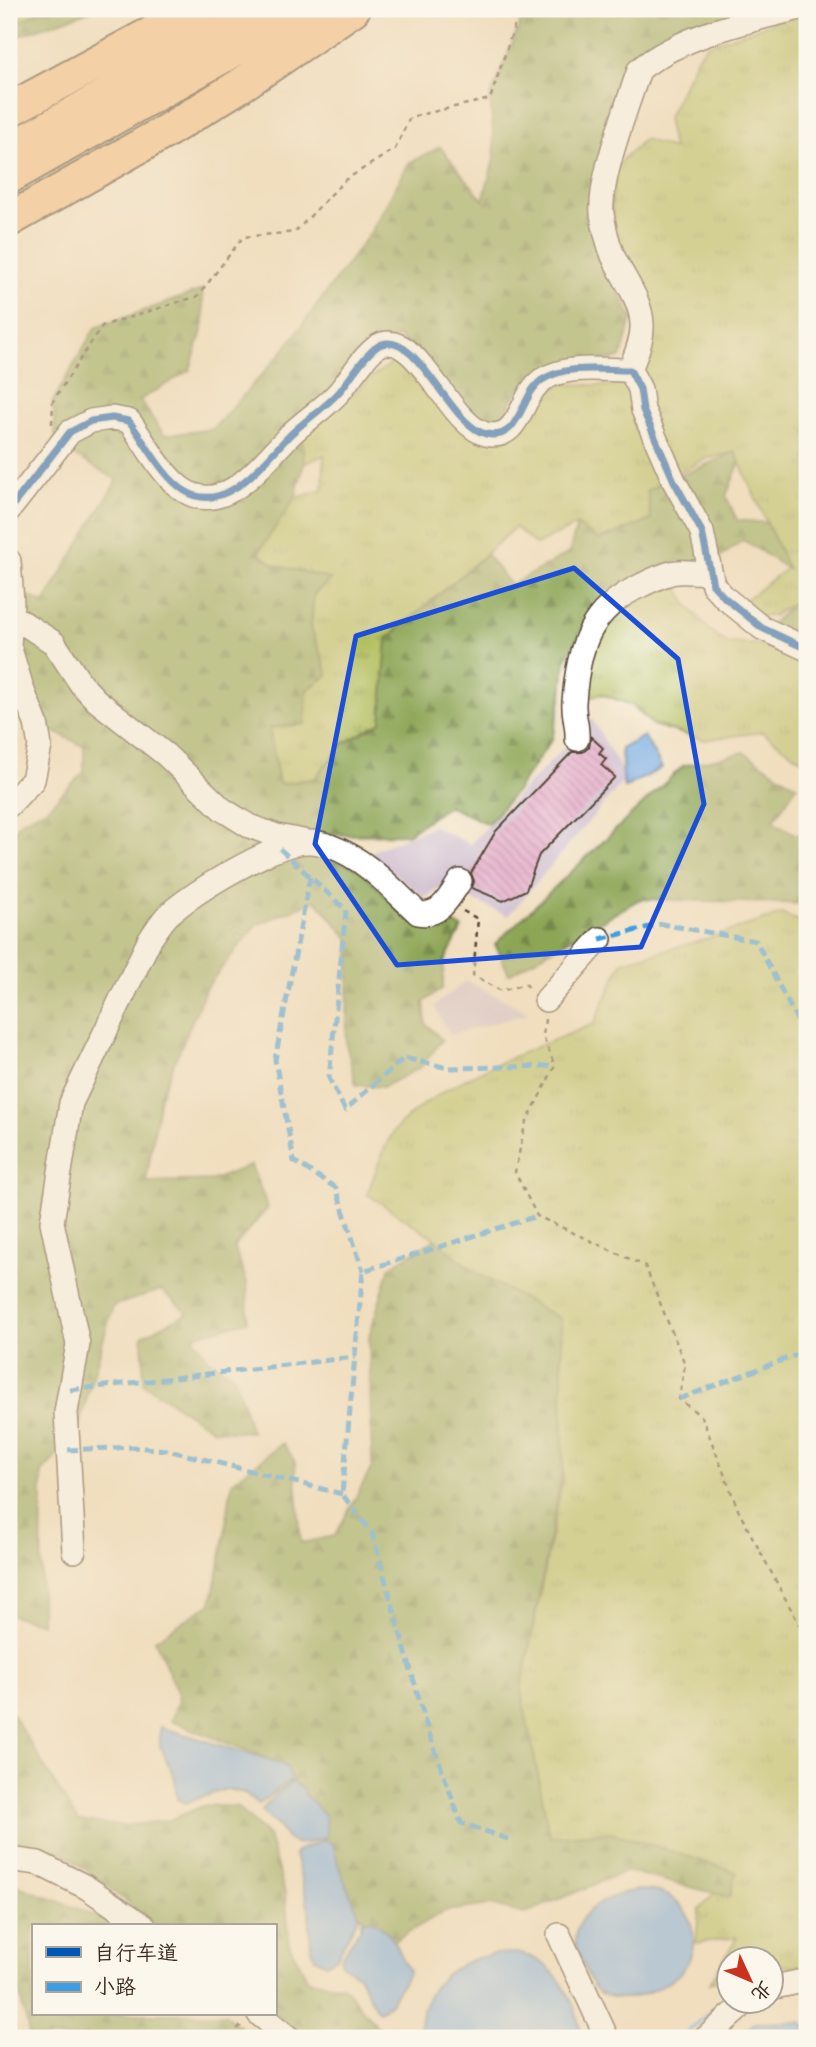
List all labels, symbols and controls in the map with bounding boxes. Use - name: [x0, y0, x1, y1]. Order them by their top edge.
- legend: [32, 1924, 276, 2016]
- text: 自行车道: [94, 1938, 178, 1967]
- north arrow: [714, 1946, 784, 2016]
- text: 小路: [94, 1972, 136, 2001]
- text: 北: [746, 1976, 778, 2008]

